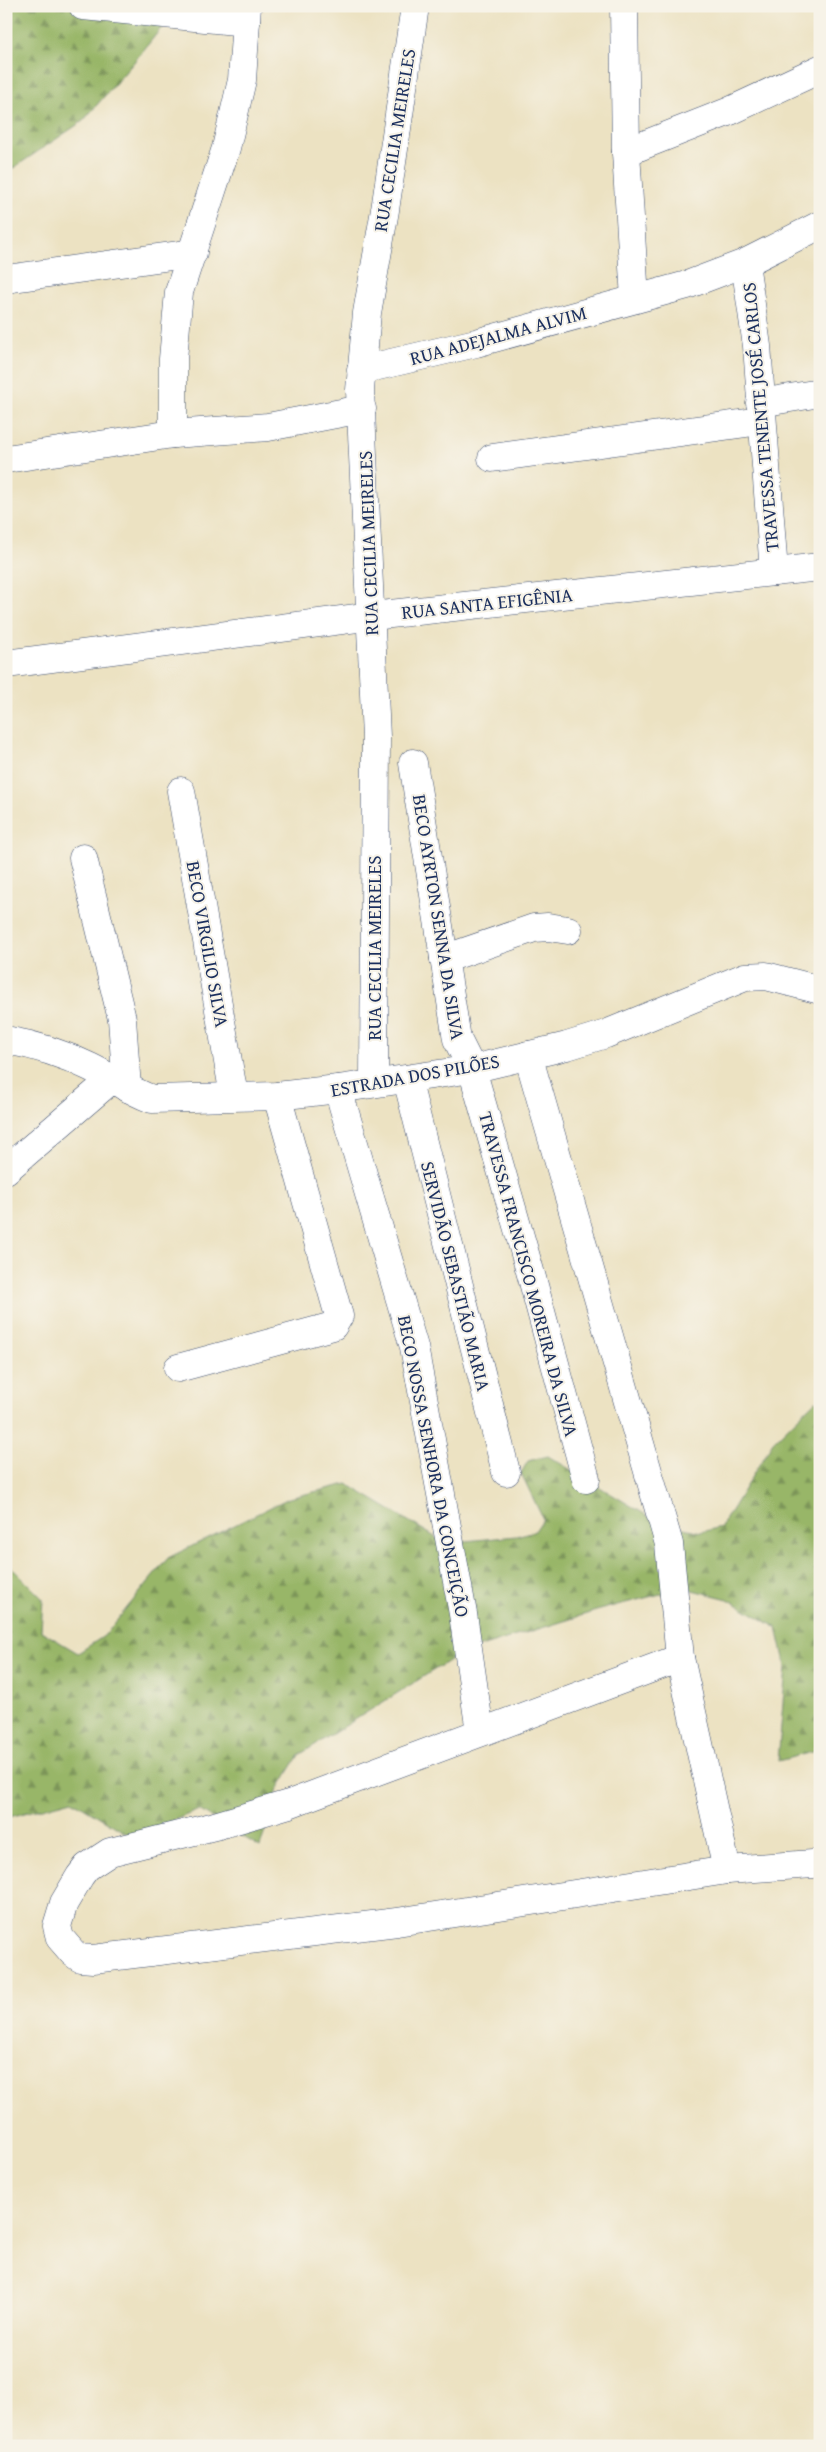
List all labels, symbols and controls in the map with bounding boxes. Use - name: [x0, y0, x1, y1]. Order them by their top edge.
- street label: RUA CECILIA MEIRELES: [366, 47, 422, 233]
- street label: TRAVESSA TENENTE JOSÉ CARLOS: [734, 281, 786, 553]
- street label: RUA ADEJALMA ALVIM: [407, 298, 589, 372]
- street label: RUA CECILIA MEIRELES: [351, 450, 385, 636]
- street label: RUA SANTA EFIGÊNIA: [400, 580, 574, 626]
- street label: BECO AYRTON SENNA DA SILVA: [406, 792, 472, 1042]
- street label: RUA CECILIA MEIRELES: [360, 856, 388, 1040]
- street label: BECO VIRGILIO SILVA: [180, 859, 236, 1030]
- street label: ESTRADA DOS PILÕES: [328, 1046, 502, 1104]
- street label: TRAVESSA FRANCISCO MOREIRA DA SILVA: [472, 1108, 586, 1440]
- street label: SERVIDÃO SEBASTIÃO MARIA: [414, 1158, 498, 1394]
- street label: BECO NOSSA SENHORA DA CONCEIÇÃO: [391, 1313, 477, 1619]

